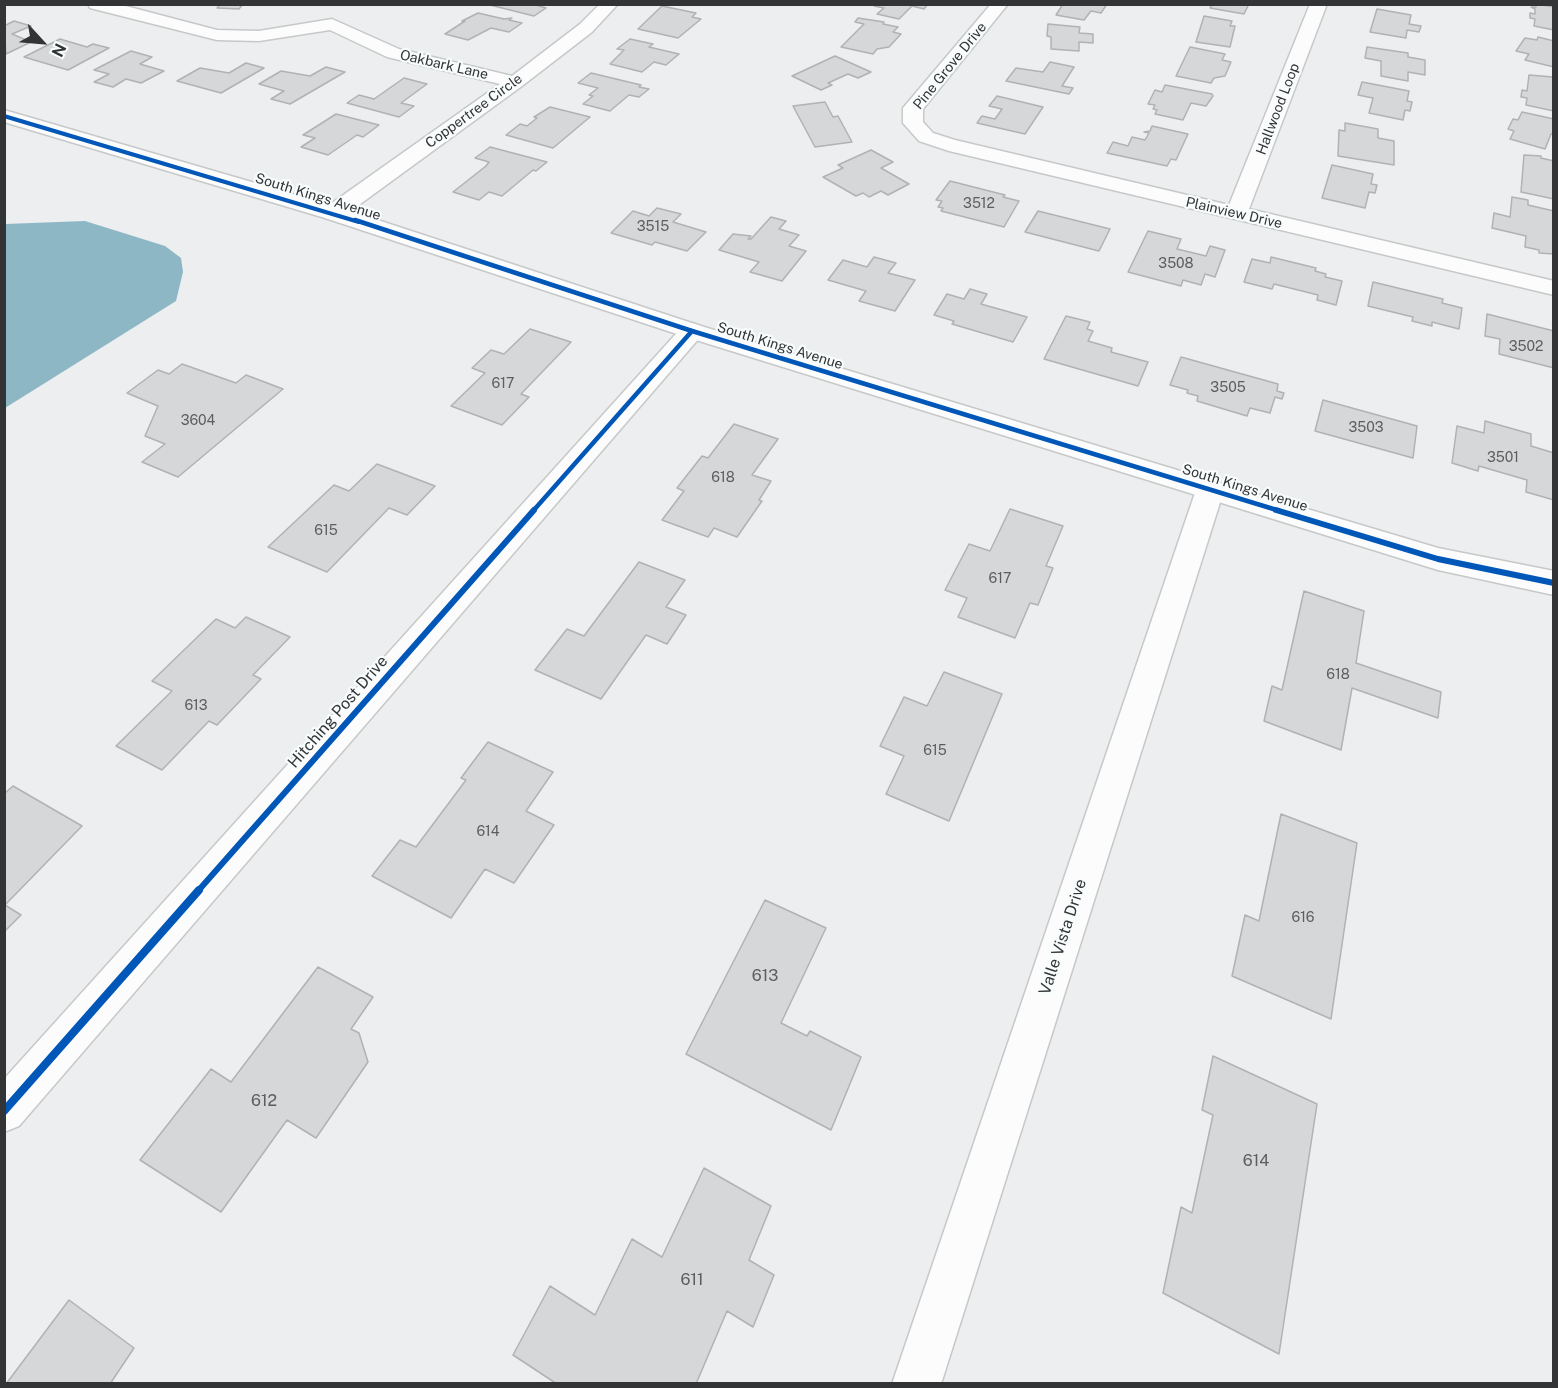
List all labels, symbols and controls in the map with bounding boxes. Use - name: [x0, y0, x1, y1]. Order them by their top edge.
- north arrow: [12, 12, 72, 72]
- street label: Pine Grove Drive: [910, 19, 990, 113]
- text: N: [47, 40, 70, 60]
- street label: Oakbark Lane: [398, 47, 490, 83]
- street label: Hallwood Loop: [1253, 61, 1303, 157]
- street label: Coppertree Circle: [422, 70, 526, 152]
- street label: South Kings Avenue: [253, 170, 383, 224]
- street label: Plainview Drive: [1184, 194, 1284, 232]
- house number: 3512: [963, 196, 995, 212]
- house number: 3515: [637, 219, 669, 235]
- house number: 3508: [1158, 256, 1194, 272]
- street label: South Kings Avenue: [715, 319, 845, 373]
- house number: 3502: [1509, 339, 1543, 355]
- house number: 617: [492, 376, 514, 392]
- house number: 3505: [1210, 380, 1246, 396]
- house number: 3604: [181, 413, 215, 429]
- house number: 3503: [1348, 420, 1384, 436]
- house number: 3501: [1487, 450, 1519, 466]
- street label: South Kings Avenue: [1180, 461, 1310, 515]
- house number: 618: [711, 470, 735, 486]
- house number: 615: [314, 523, 338, 539]
- house number: 617: [989, 571, 1011, 587]
- street label: Hitching Post Drive: [284, 652, 392, 772]
- house number: 618: [1326, 667, 1350, 683]
- house number: 613: [184, 698, 208, 714]
- house number: 615: [923, 743, 947, 759]
- house number: 614: [476, 824, 500, 840]
- street label: Valle Vista Drive: [1035, 877, 1091, 997]
- house number: 616: [1291, 910, 1315, 926]
- house number: 613: [752, 966, 778, 986]
- house number: 612: [251, 1091, 277, 1111]
- house number: 614: [1243, 1151, 1269, 1171]
- house number: 611: [681, 1270, 703, 1290]

